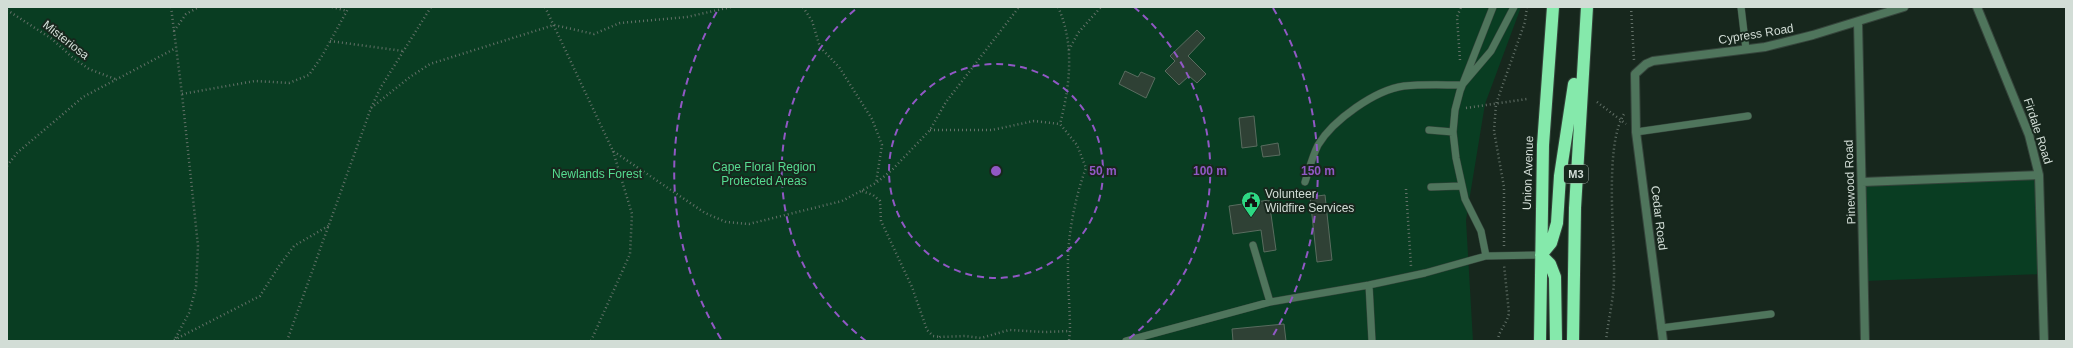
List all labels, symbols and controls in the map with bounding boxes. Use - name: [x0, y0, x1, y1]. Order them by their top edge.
- street label: Misteriosa: [40, 18, 92, 63]
- street label: Cypress Road: [1717, 21, 1795, 47]
- street label: Firdale Road: [2021, 96, 2055, 166]
- street label: Union Avenue: [1520, 135, 1536, 210]
- street label: Pinewood Road: [1842, 139, 1858, 225]
- park label: Cape Floral Region Protected Areas: [712, 160, 816, 188]
- centre of rings: [989, 164, 1003, 178]
- text: 50 m: [1089, 164, 1117, 178]
- text: 100 m: [1193, 164, 1227, 178]
- text: 150 m: [1301, 164, 1335, 178]
- road number: M3: [1564, 165, 1588, 183]
- park label: Newlands Forest: [552, 167, 643, 181]
- street label: Cedar Road: [1648, 185, 1670, 251]
- place label: Volunteer Wildfire Services: [1265, 187, 1354, 215]
- public building icon: Volunteer Wildfire Services: [1240, 190, 1262, 218]

